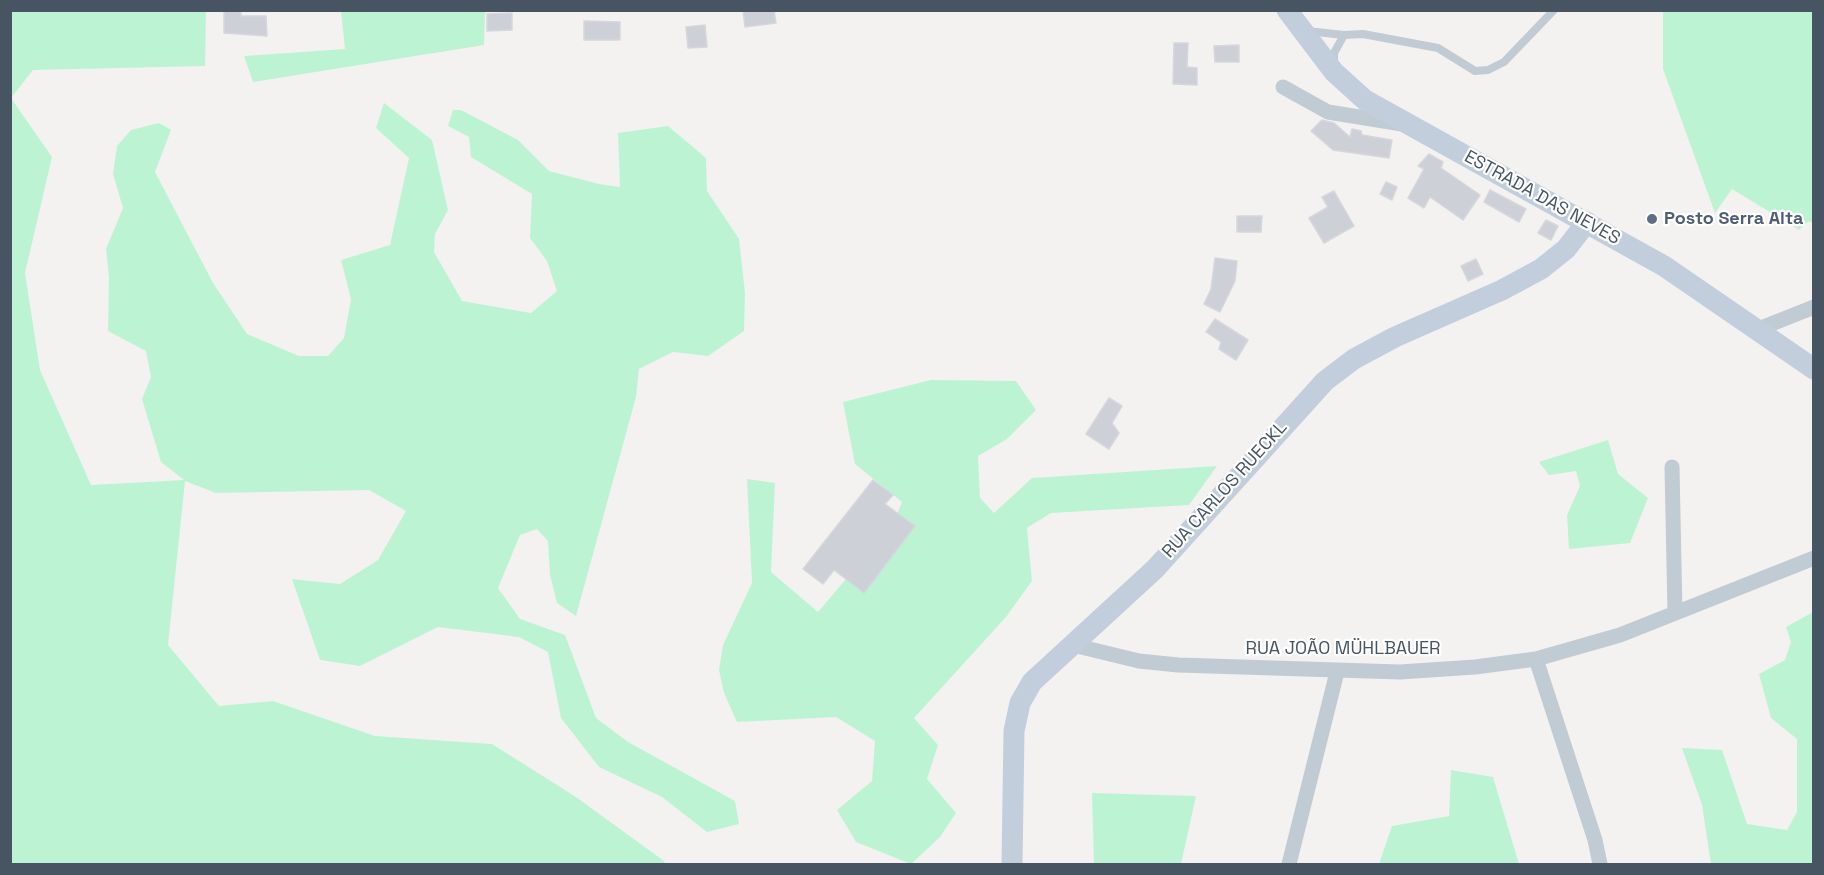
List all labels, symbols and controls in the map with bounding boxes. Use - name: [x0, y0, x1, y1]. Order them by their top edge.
- street label: ESTRADA DAS NEVES: [1460, 146, 1624, 250]
- place label: Posto Serra Alta: [1664, 208, 1804, 230]
- marker: Posto Serra Alta: [1645, 212, 1659, 226]
- street label: RUA CARLOS RUECKL: [1158, 417, 1292, 563]
- street label: RUA JOÃO MÜHLBAUER: [1246, 638, 1440, 660]

